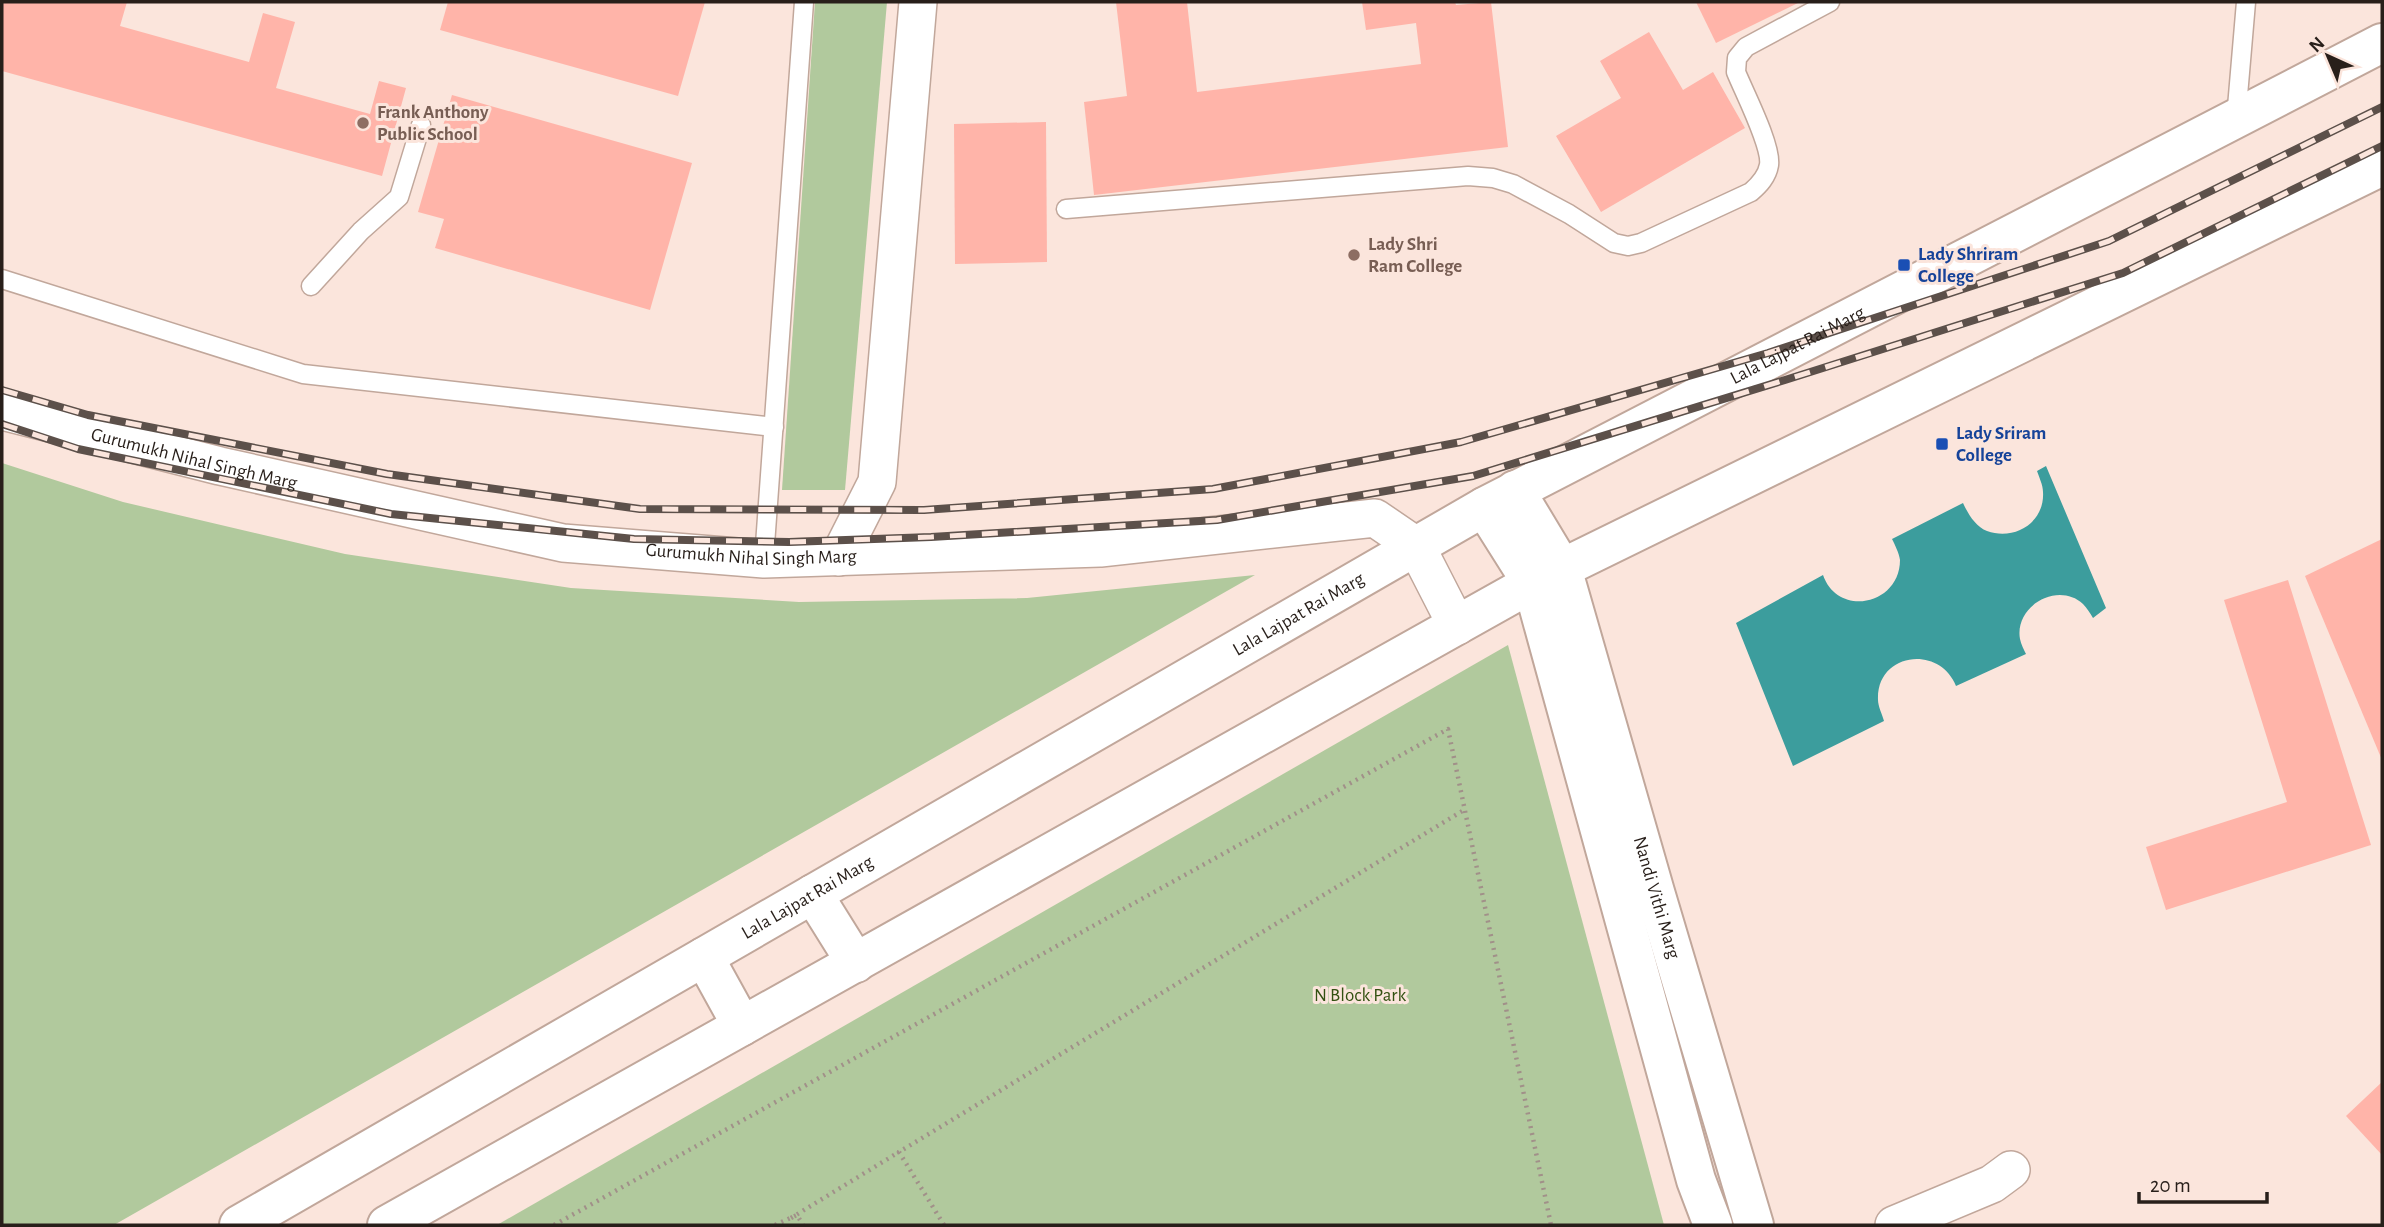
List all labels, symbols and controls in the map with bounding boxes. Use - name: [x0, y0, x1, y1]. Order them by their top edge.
- north arrow: [2293, 21, 2363, 91]
- text: N: [2306, 33, 2329, 56]
- place label: Frank Anthony Public School: [377, 103, 489, 144]
- marker: Frank Anthony Public School: [355, 115, 371, 131]
- place label: Lady Shri Ram College: [1368, 235, 1462, 276]
- place label: Lady Shriram College: [1918, 245, 2018, 286]
- marker: Lady Shri Ram College: [1346, 247, 1362, 263]
- marker: Lady Shriram College: [1896, 257, 1912, 273]
- street label: Lala Lajpat Rai Marg: [1727, 302, 1868, 388]
- street label: Gurumukh Nihal Singh Marg: [89, 424, 300, 493]
- place label: Lady Sriram College: [1956, 424, 2046, 465]
- marker: Lady Sriram College: [1934, 436, 1950, 452]
- street label: Gurumukh Nihal Singh Marg: [645, 540, 858, 569]
- street label: Lala Lajpat Rai Marg: [1229, 568, 1368, 659]
- street label: Nandi Vithi Marg: [1630, 834, 1684, 962]
- street label: Lala Lajpat Rai Marg: [738, 852, 877, 943]
- park label: N Block Park: [1314, 986, 1406, 1005]
- scale bar: [2139, 1160, 2267, 1204]
- text: 20 m: [2150, 1175, 2191, 1196]

